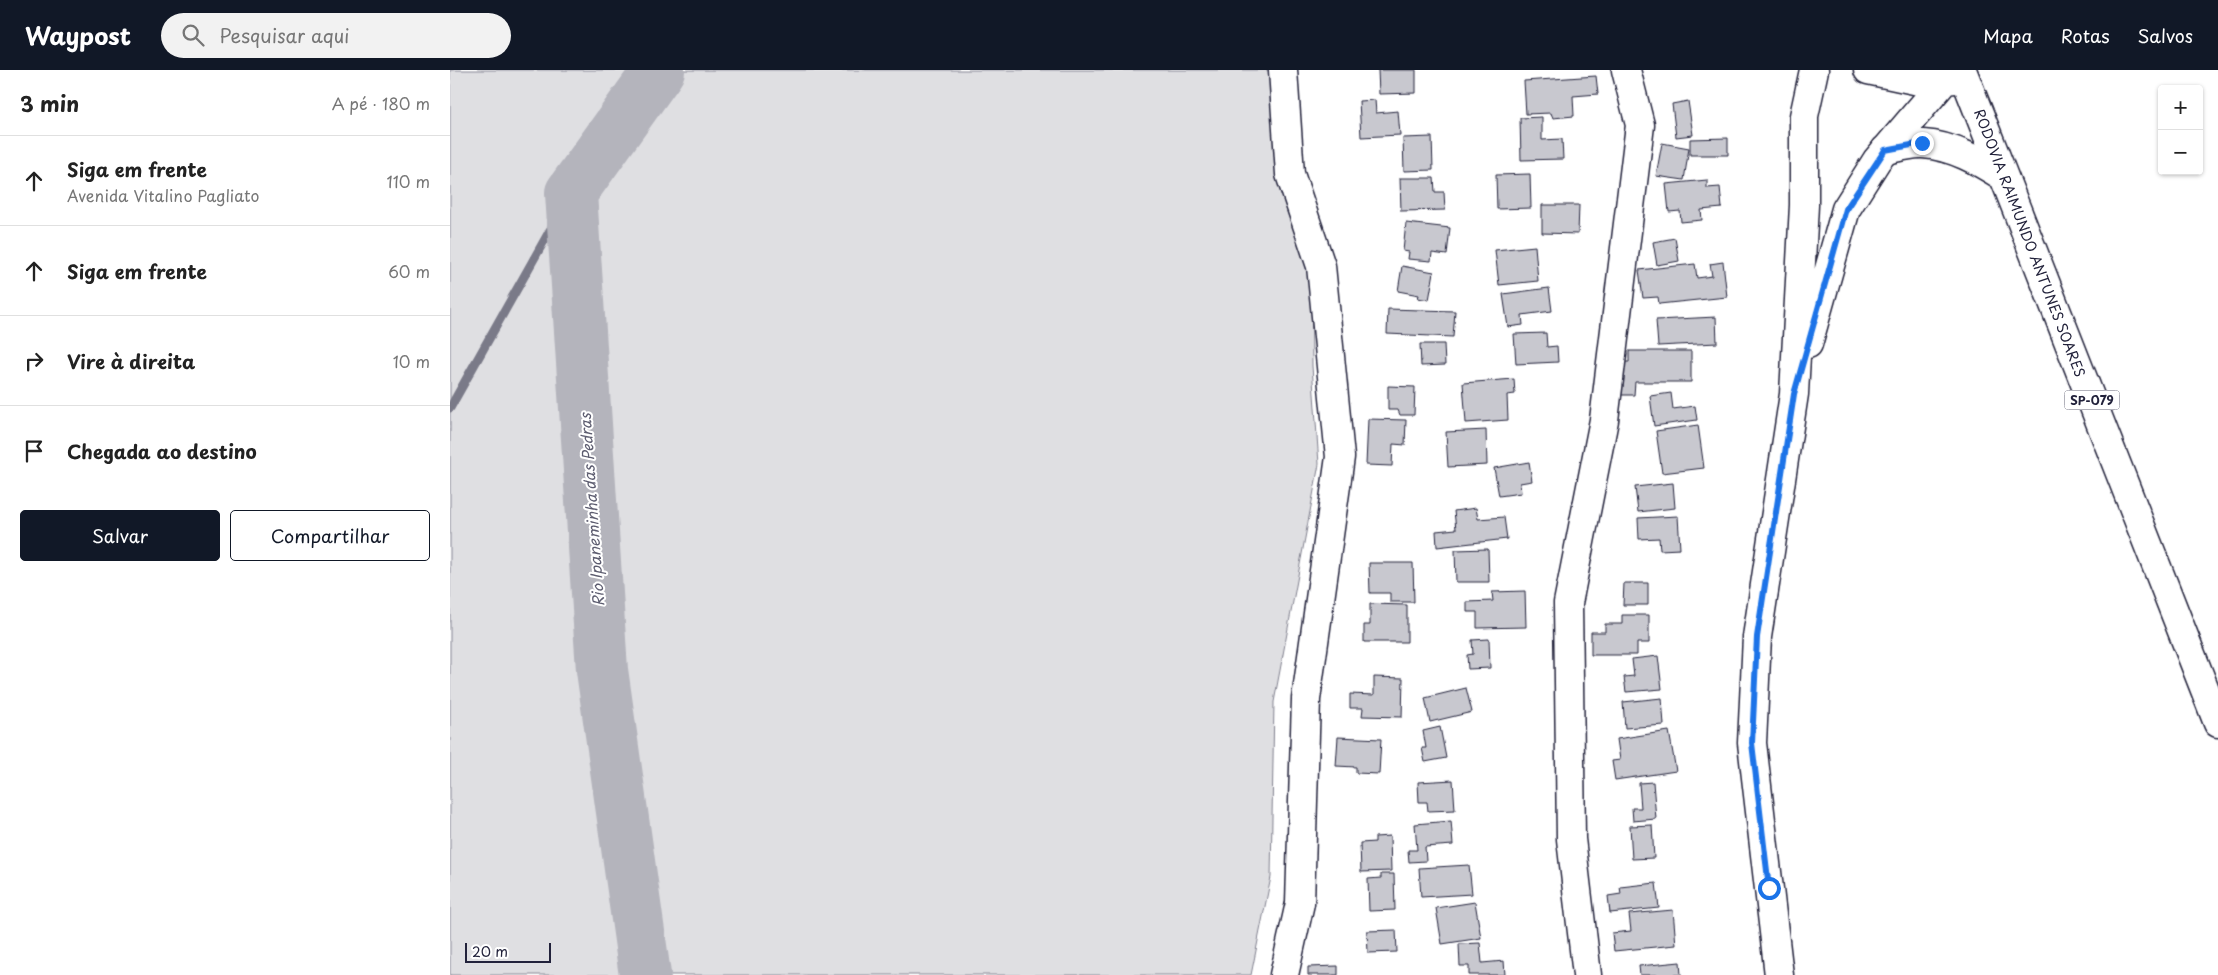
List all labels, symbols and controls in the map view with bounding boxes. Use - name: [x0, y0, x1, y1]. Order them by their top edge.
- search box: [161, 13, 511, 58]
- text: Waypost: [25, 17, 131, 53]
- icon: search: [179, 21, 207, 49]
- text: Pesquisar aqui: [219, 21, 350, 49]
- text: Mapa: [1983, 22, 2033, 49]
- text: Rotas: [2061, 22, 2110, 49]
- text: Salvos: [2138, 22, 2193, 49]
- map controls: [2158, 85, 2203, 175]
- button: +: [2158, 85, 2203, 130]
- text: 3 min: [20, 87, 79, 119]
- text: A pé · 180 m: [332, 91, 430, 115]
- street label: RODOVIA RAIMUNDO ANTUNES SOARES: [1969, 106, 2091, 380]
- button: −: [2158, 130, 2203, 175]
- route end: [1911, 132, 1934, 155]
- text: Siga em frente: [67, 155, 207, 183]
- icon: ahead: [20, 167, 48, 195]
- text: 110 m: [387, 169, 430, 193]
- text: Avenida Vitalino Pagliato: [67, 183, 259, 207]
- icon: ahead: [20, 257, 48, 285]
- text: Siga em frente: [67, 257, 207, 285]
- text: 60 m: [388, 259, 430, 283]
- icon: right: [20, 347, 48, 375]
- text: Vire à direita: [67, 347, 195, 375]
- text: 10 m: [393, 349, 430, 373]
- road number: SP-079: [2064, 390, 2120, 410]
- water label: Rio Ipaneminha das Pedras: [573, 412, 609, 607]
- icon: arrive: [20, 437, 48, 465]
- text: Chegada ao destino: [67, 437, 257, 465]
- button: Salvar: [20, 510, 220, 561]
- button: Compartilhar: [230, 510, 430, 561]
- route start: [1758, 877, 1781, 900]
- scale bar: [465, 940, 551, 963]
- text: 20 m: [472, 941, 508, 962]

